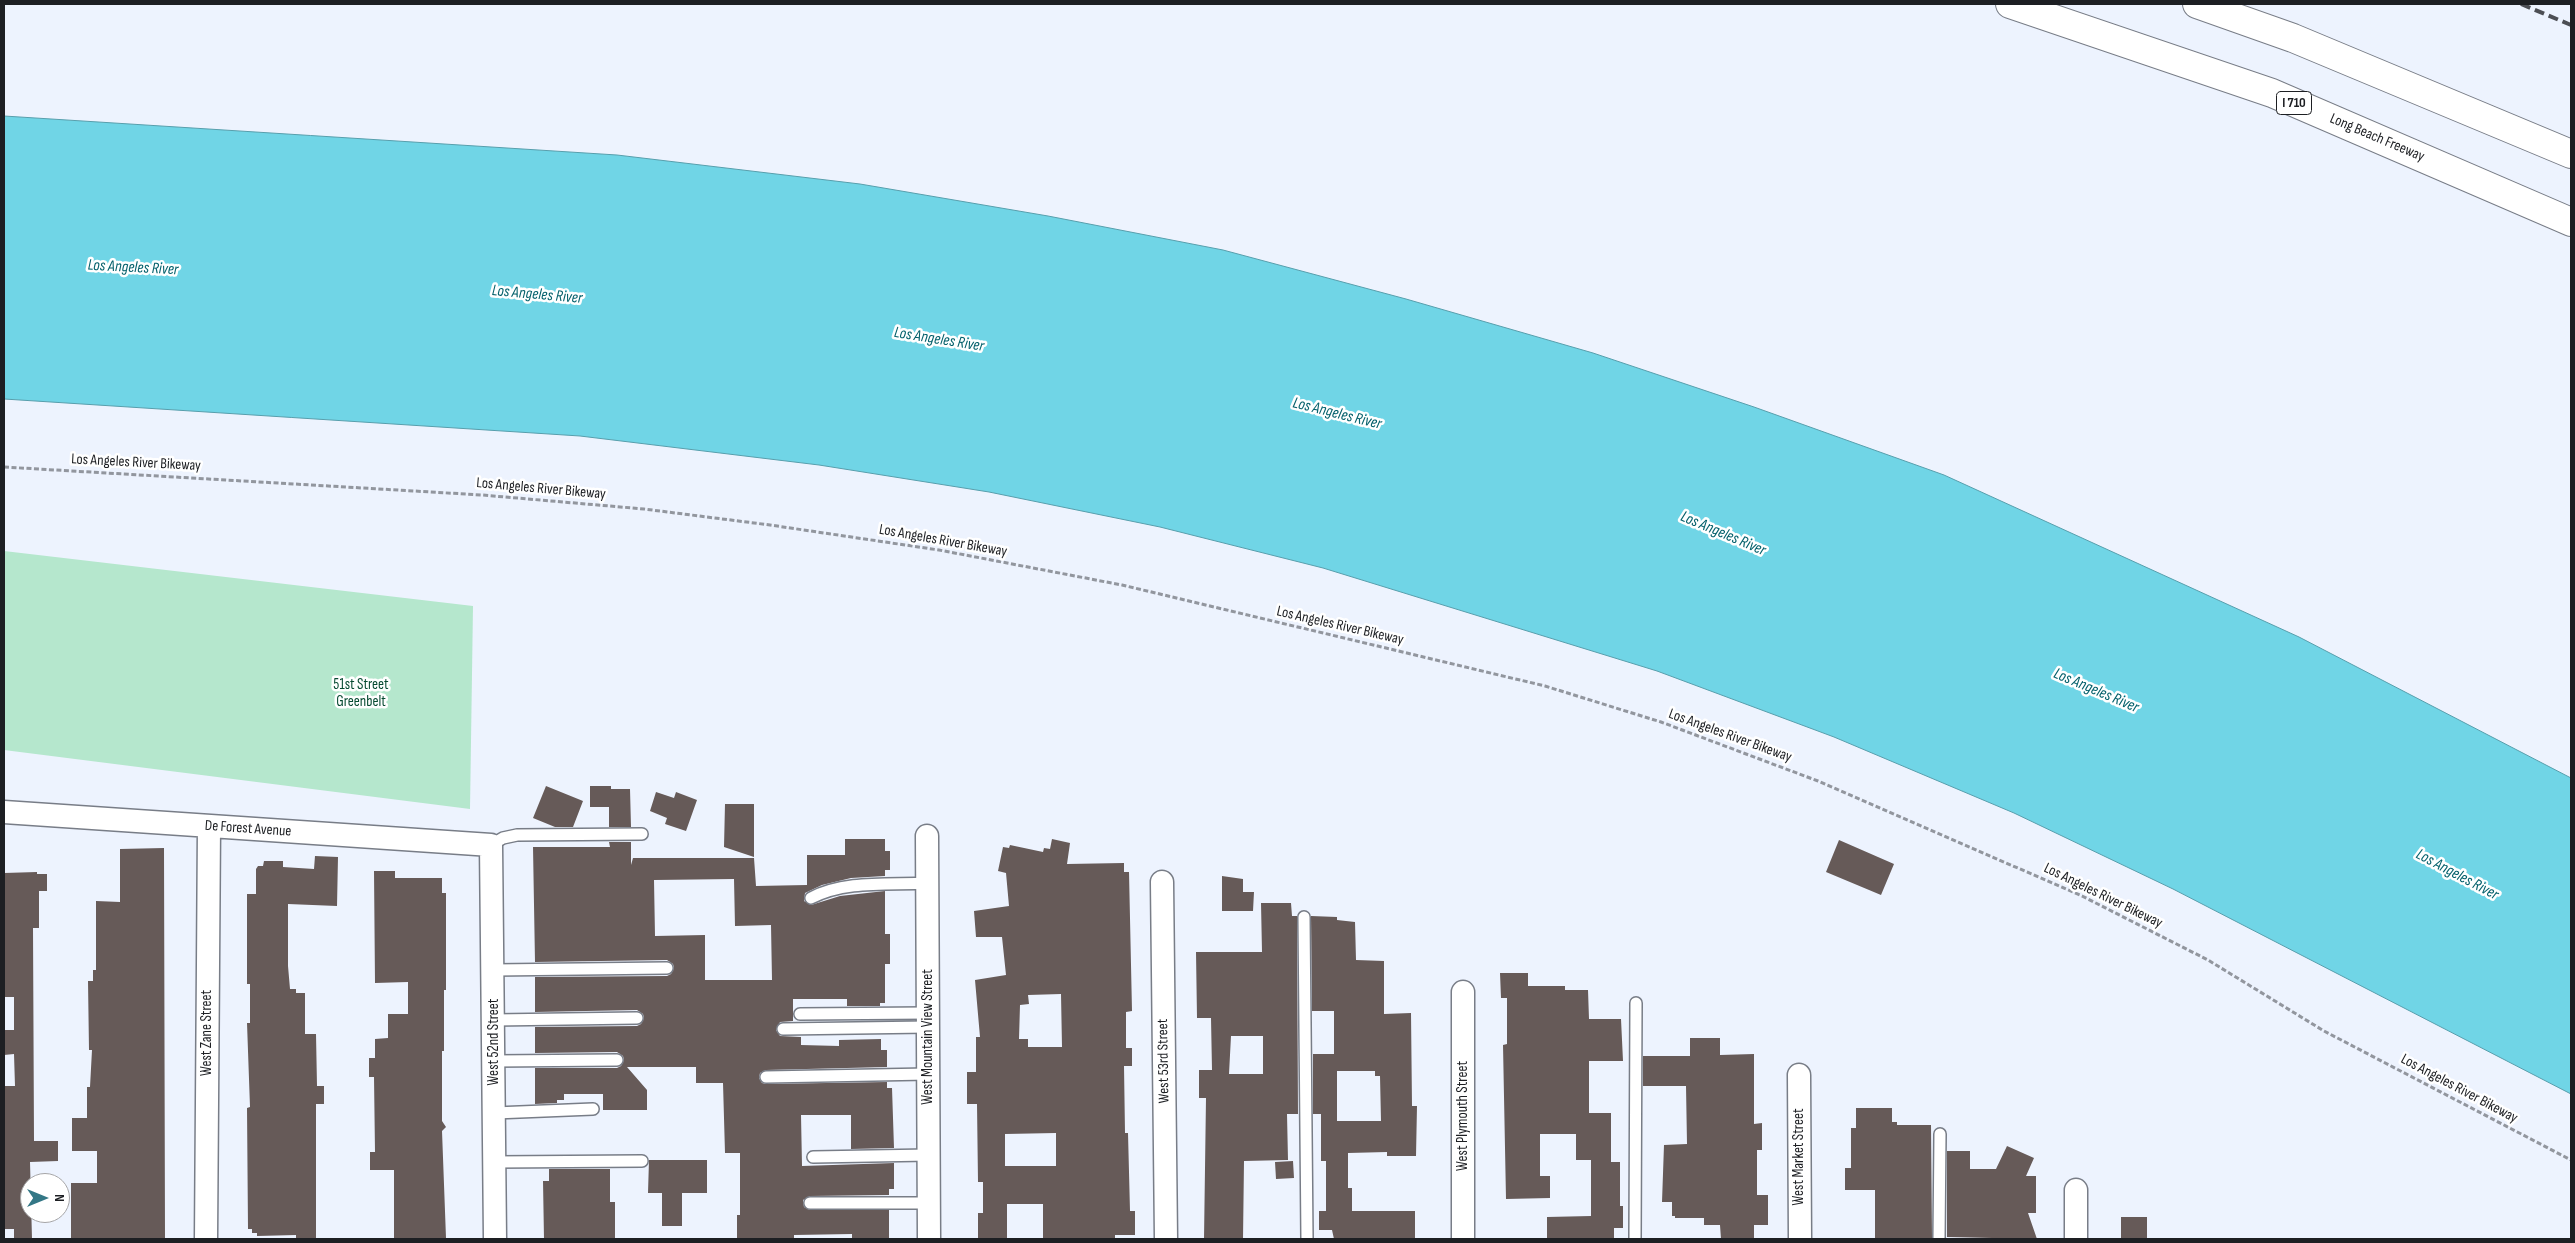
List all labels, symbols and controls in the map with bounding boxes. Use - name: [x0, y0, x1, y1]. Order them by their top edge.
- road number: I 710: [2276, 92, 2312, 115]
- street label: Long Beach Freeway: [2327, 110, 2427, 166]
- water label: Los Angeles River: [87, 256, 179, 280]
- water label: Los Angeles River: [491, 281, 583, 309]
- water label: Los Angeles River: [893, 323, 985, 357]
- water label: Los Angeles River: [1291, 394, 1383, 434]
- street label: Los Angeles River Bikeway: [71, 451, 201, 475]
- street label: Los Angeles River Bikeway: [476, 474, 606, 504]
- water label: Los Angeles River: [1677, 507, 1769, 561]
- street label: Los Angeles River Bikeway: [878, 521, 1008, 561]
- street label: Los Angeles River Bikeway: [1275, 603, 1405, 649]
- water label: Los Angeles River: [2050, 664, 2142, 718]
- park label: 51st Street Greenbelt: [333, 676, 389, 711]
- street label: Los Angeles River Bikeway: [1666, 705, 1794, 767]
- street label: De Forest Avenue: [204, 817, 292, 841]
- water label: Los Angeles River: [2412, 845, 2502, 905]
- street label: Los Angeles River Bikeway: [2041, 859, 2165, 933]
- street label: West Mountain View Street: [919, 969, 937, 1105]
- street label: West Zane Street: [198, 990, 216, 1076]
- street label: West 52nd Street: [485, 999, 503, 1085]
- street label: West 53rd Street: [1154, 1019, 1174, 1103]
- street label: Los Angeles River Bikeway: [2397, 1051, 2521, 1127]
- street label: West Plymouth Street: [1454, 1061, 1472, 1171]
- street label: West Market Street: [1790, 1109, 1808, 1205]
- north arrow: [20, 1173, 70, 1223]
- text: N: [51, 1194, 68, 1202]

